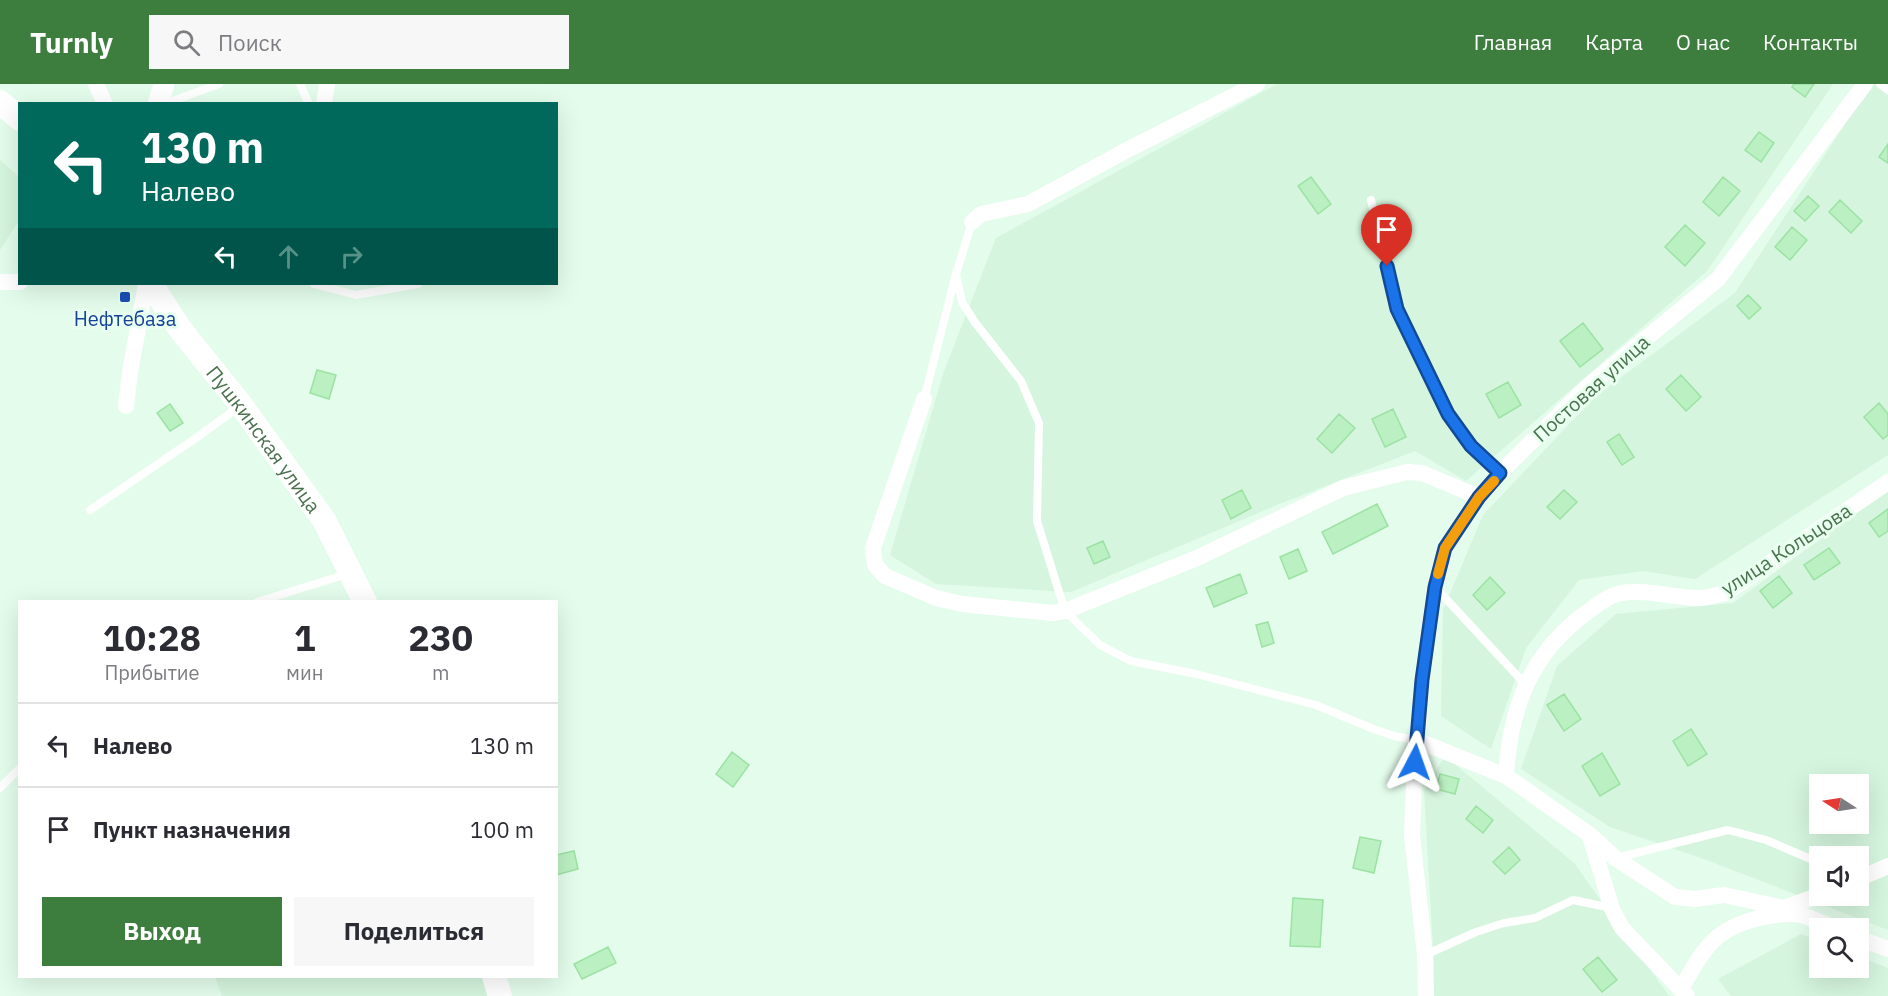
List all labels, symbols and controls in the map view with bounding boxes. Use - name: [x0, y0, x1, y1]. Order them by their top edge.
- search box: [149, 15, 569, 69]
- text: Turnly: [30, 24, 113, 61]
- icon: search: [170, 26, 203, 59]
- text: Поиск: [218, 28, 282, 57]
- text: Главная: [1474, 28, 1552, 56]
- text: Карта: [1585, 28, 1643, 56]
- text: О нас: [1676, 28, 1730, 56]
- text: Контакты: [1763, 28, 1858, 56]
- text: 130 m: [141, 120, 264, 175]
- icon: left: [42, 126, 120, 204]
- text: Налево: [141, 173, 235, 208]
- pin: [1361, 204, 1412, 266]
- icon: arrive: [1370, 213, 1403, 246]
- icon: left: [209, 240, 242, 273]
- icon: ahead: [272, 240, 305, 273]
- icon: right: [335, 240, 368, 273]
- marker: Нефтебаза: [118, 290, 132, 304]
- place label: Нефтебаза: [74, 305, 177, 332]
- street label: Постовая улица: [1527, 328, 1655, 448]
- street label: Пушкинская улица: [201, 360, 328, 518]
- street label: улица Кольцова: [1715, 496, 1857, 601]
- text: 10:28: [103, 614, 201, 661]
- text: 1: [294, 614, 316, 661]
- text: 230: [408, 614, 473, 661]
- text: Прибытие: [104, 659, 200, 686]
- text: мин: [286, 659, 323, 686]
- text: m: [432, 659, 449, 686]
- icon: left: [42, 729, 75, 762]
- position arrow: [1383, 730, 1447, 794]
- text: Налево: [93, 731, 172, 760]
- text: 130 m: [470, 731, 534, 760]
- north arrow: [1809, 774, 1869, 834]
- map controls: [1809, 774, 1869, 978]
- icon: arrive: [42, 813, 75, 846]
- text: Пункт назначения: [93, 815, 291, 844]
- text: 100 m: [470, 815, 534, 844]
- button: sound: [1809, 846, 1869, 906]
- button: Выход: [42, 897, 282, 966]
- button: Поделиться: [294, 897, 534, 966]
- button: search: [1809, 918, 1869, 978]

